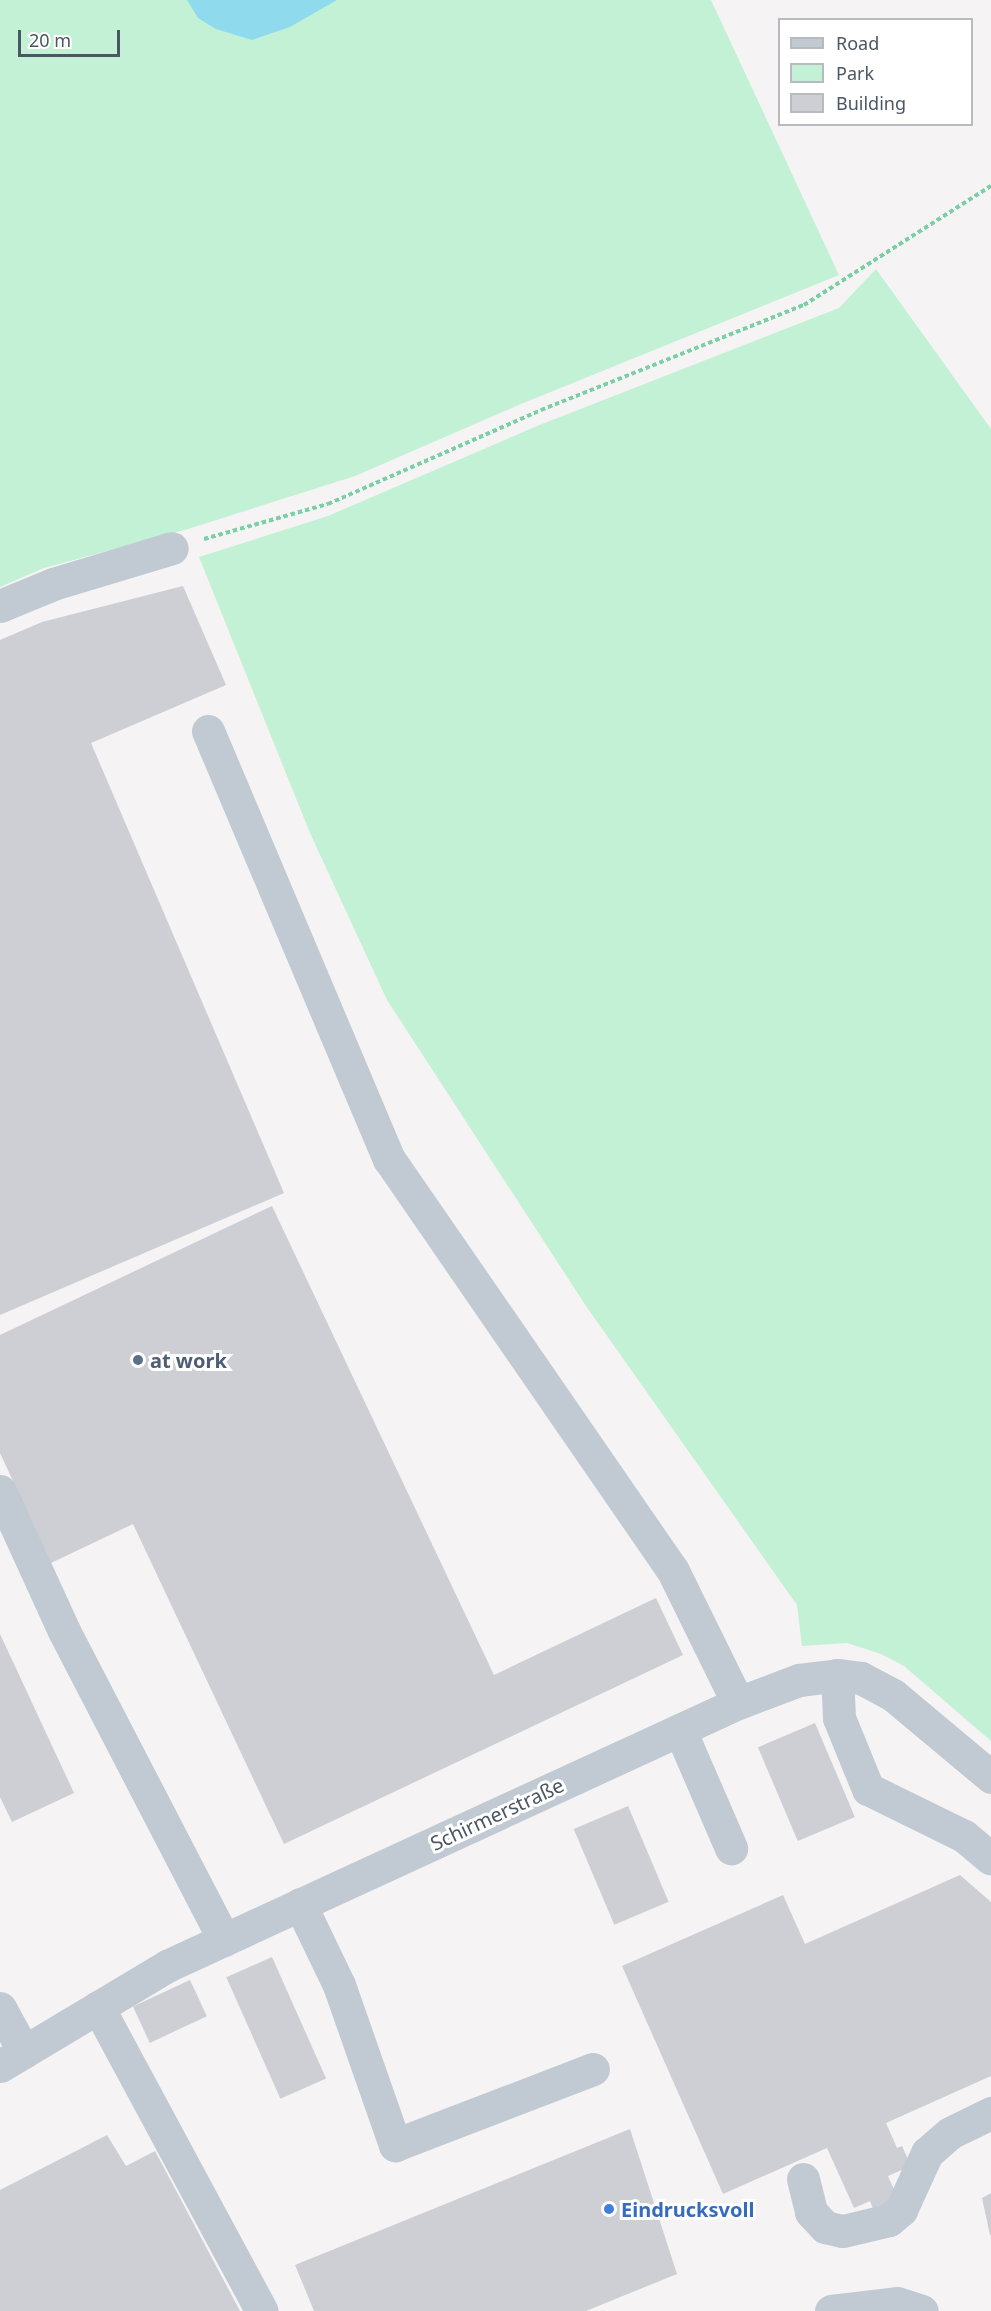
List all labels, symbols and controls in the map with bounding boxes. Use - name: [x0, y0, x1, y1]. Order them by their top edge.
- scale bar: [21, 18, 123, 56]
- legend: [778, 18, 973, 126]
- text: 20 m: [29, 28, 71, 52]
- text: Road: [836, 31, 879, 55]
- text: Park: [836, 61, 874, 85]
- text: Building: [836, 91, 906, 115]
- place label: at work: [150, 1348, 227, 1372]
- marker: at work: [131, 1353, 145, 1367]
- street label: Schirmerstraße: [427, 1773, 567, 1855]
- place label: Eindrucksvoll: [621, 2197, 754, 2221]
- marker: Eindrucksvoll: [602, 2202, 616, 2216]

